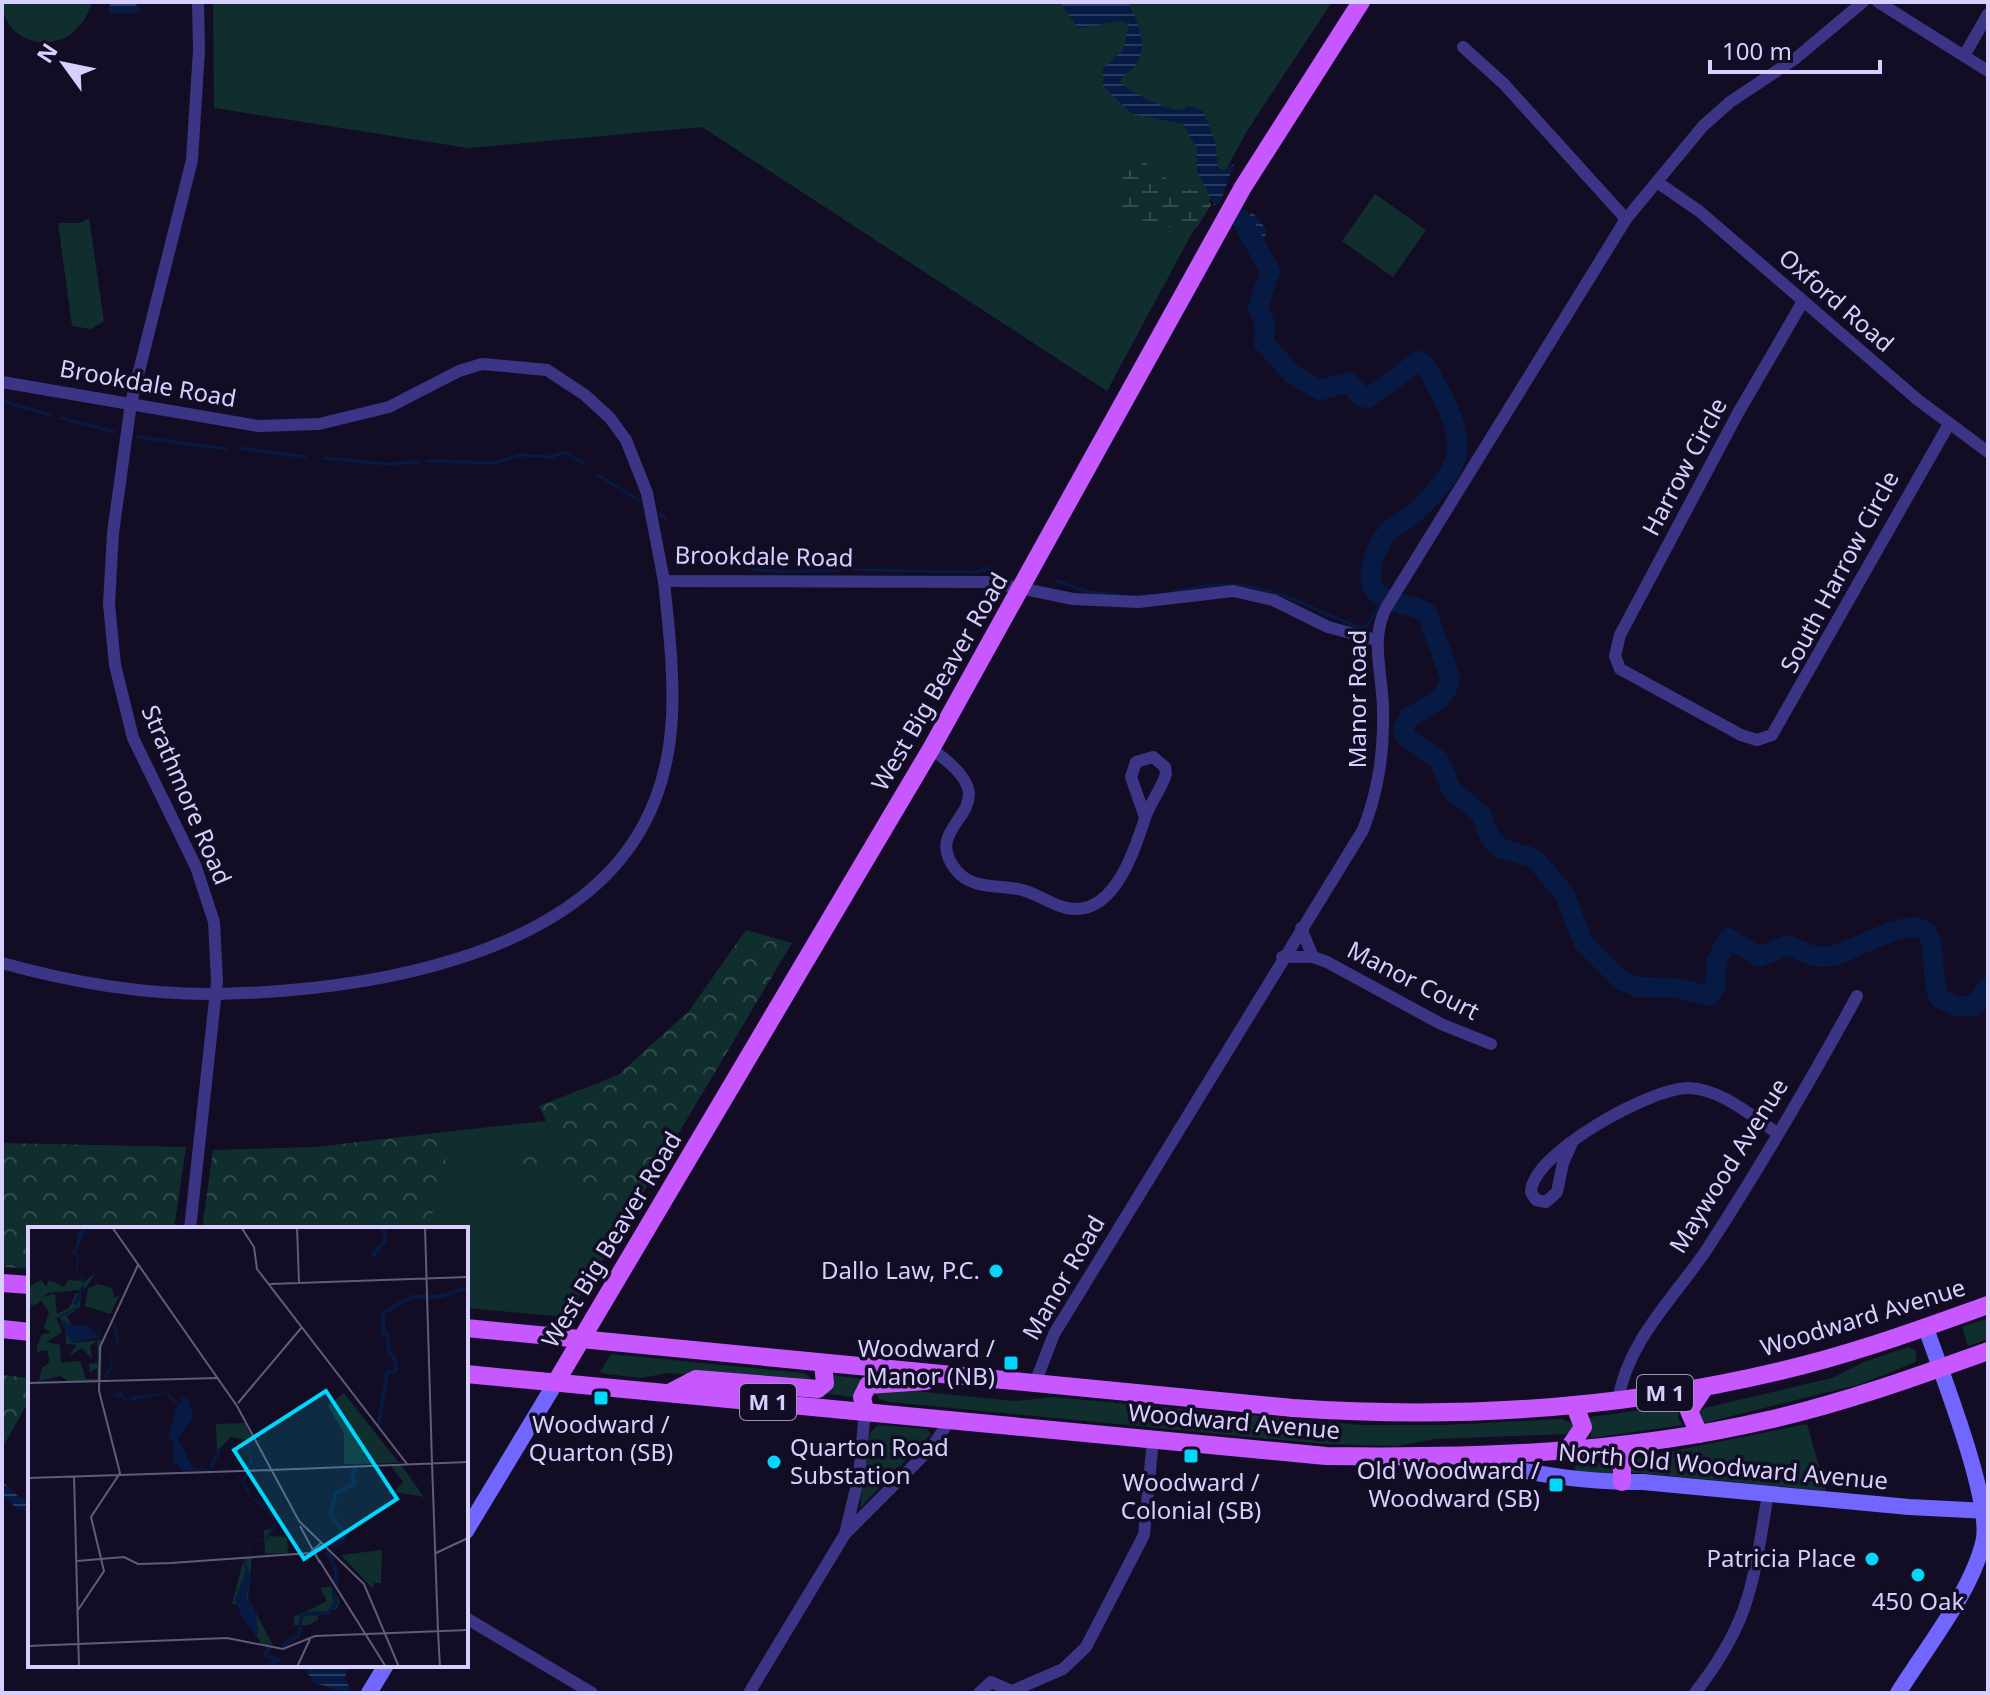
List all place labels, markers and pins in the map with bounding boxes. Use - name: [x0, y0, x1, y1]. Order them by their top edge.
- place label: Dallo Law, P.C.: [821, 1253, 980, 1286]
- marker: Dallo Law, P.C.: [987, 1262, 1005, 1280]
- place label: Woodward / Manor (NB): [858, 1331, 995, 1392]
- marker: Woodward / Manor (NB): [1002, 1354, 1020, 1372]
- marker: Woodward / Quarton (SB): [592, 1389, 610, 1407]
- place label: Woodward / Quarton (SB): [529, 1407, 673, 1468]
- place label: Quarton Road Substation: [790, 1430, 949, 1491]
- marker: Woodward / Colonial (SB): [1182, 1447, 1200, 1465]
- marker: Quarton Road Substation: [765, 1453, 783, 1471]
- place label: Old Woodward / Woodward (SB): [1357, 1453, 1540, 1514]
- place label: Woodward / Colonial (SB): [1121, 1465, 1261, 1526]
- marker: Old Woodward / Woodward (SB): [1547, 1476, 1565, 1494]
- place label: Patricia Place: [1707, 1541, 1856, 1574]
- marker: Patricia Place: [1863, 1550, 1881, 1568]
- marker: 450 Oak: [1909, 1566, 1927, 1584]
- place label: 450 Oak: [1872, 1584, 1964, 1617]

